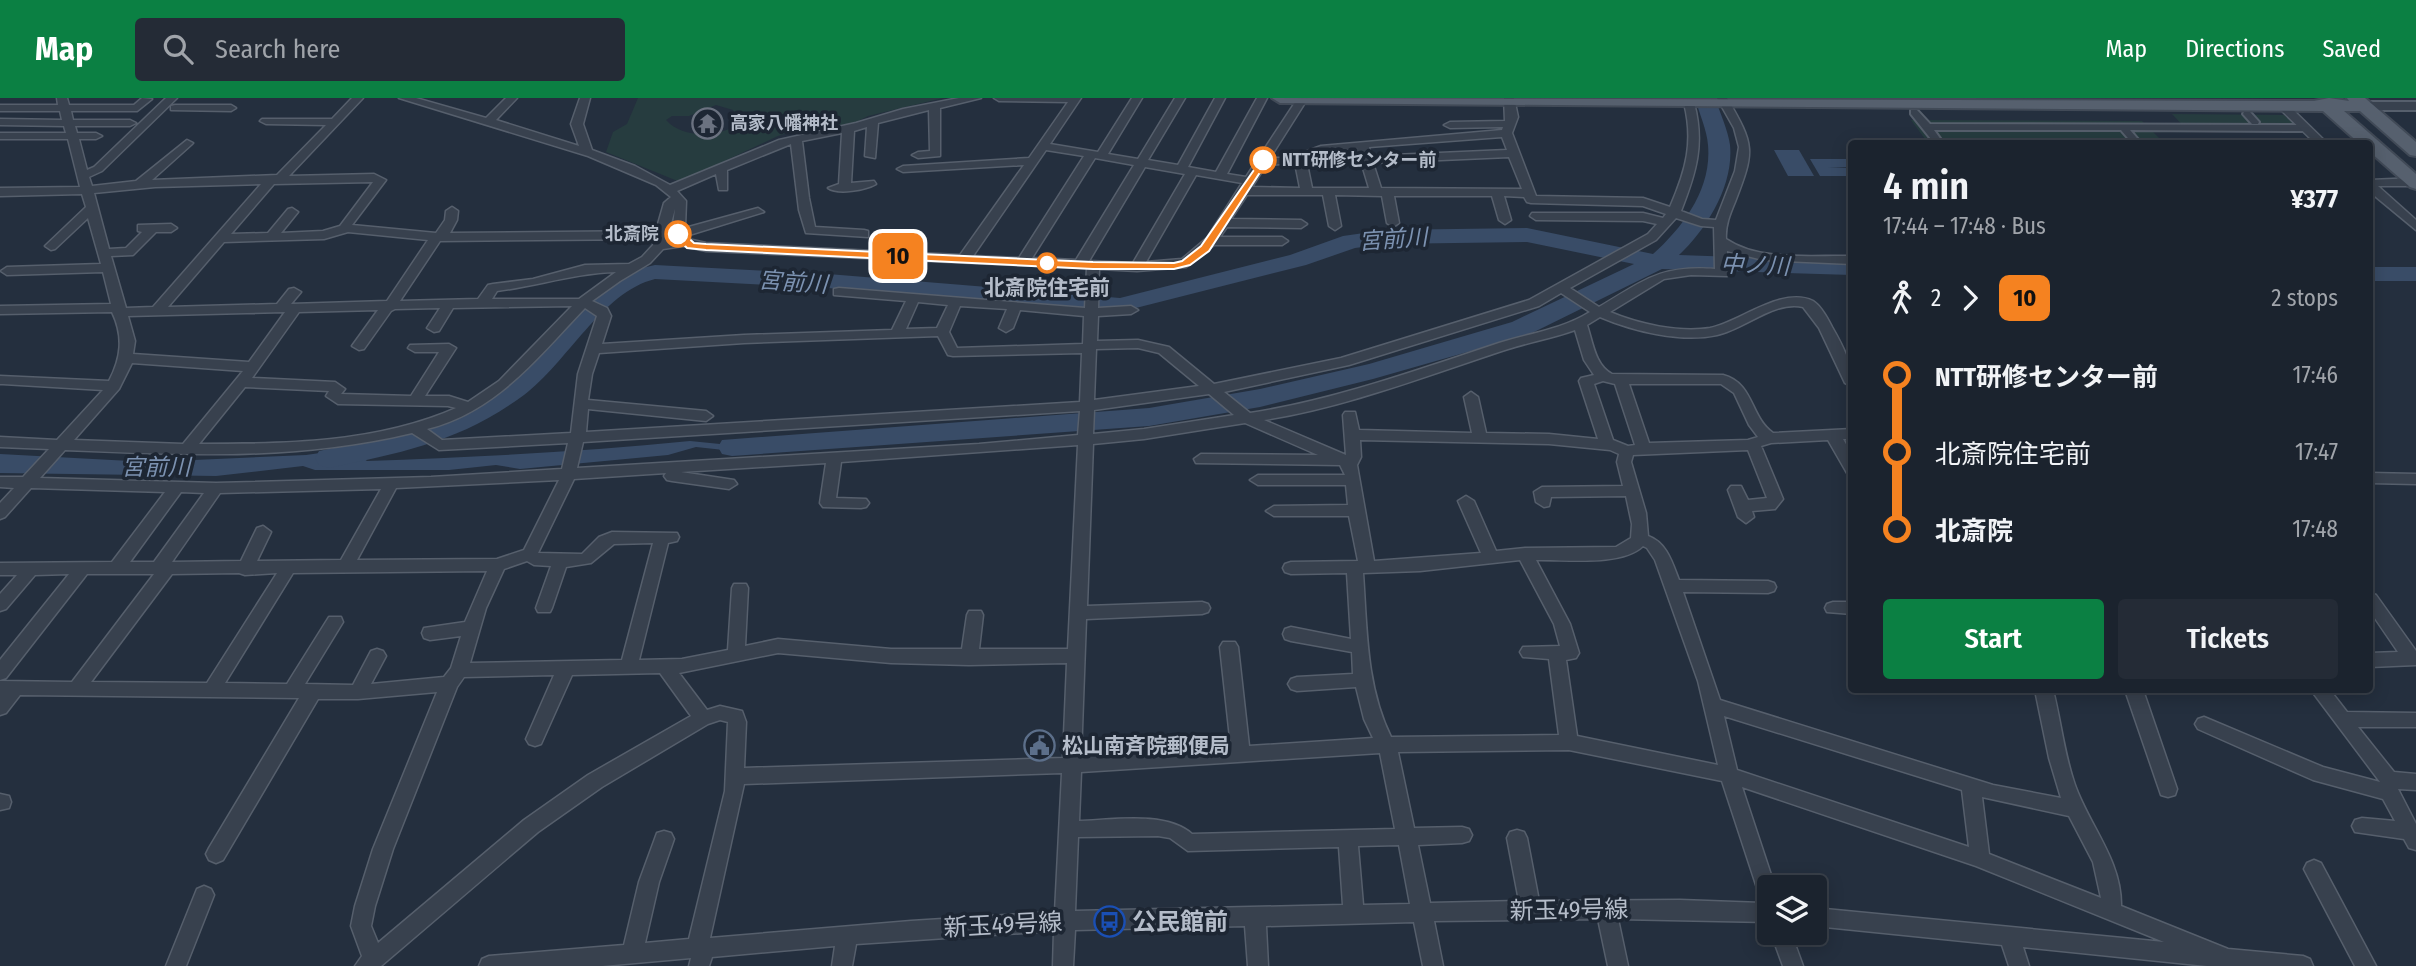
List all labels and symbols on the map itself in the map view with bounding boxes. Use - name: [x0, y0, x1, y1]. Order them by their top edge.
- temple icon: 高家八幡神社: [690, 106, 724, 140]
- place label: 高家八幡神社: [730, 112, 838, 134]
- marker: NTT研修センター前: [1250, 147, 1276, 173]
- place label: NTT研修センター前: [1282, 149, 1436, 171]
- marker: 北斎院: [665, 221, 691, 247]
- water label: 宮前川: [1358, 222, 1431, 255]
- place label: 北斎院: [605, 223, 659, 245]
- line badge: 10: [866, 233, 930, 279]
- water label: 中ノ川: [1720, 250, 1793, 280]
- marker: 北斎院住宅前: [1037, 253, 1057, 273]
- water label: 宮前川: [758, 266, 831, 299]
- place label: 北斎院住宅前: [984, 275, 1110, 301]
- water label: 宮前川: [122, 453, 194, 481]
- public building icon: 松山南斉院郵便局: [1022, 729, 1056, 763]
- place label: 松山南斉院郵便局: [1062, 733, 1230, 759]
- street label: 新玉49号線: [1509, 895, 1629, 925]
- bus stop icon: 公民館前: [1092, 905, 1126, 939]
- street label: 新玉49号線: [943, 908, 1063, 942]
- place label: 公民館前: [1132, 908, 1228, 936]

